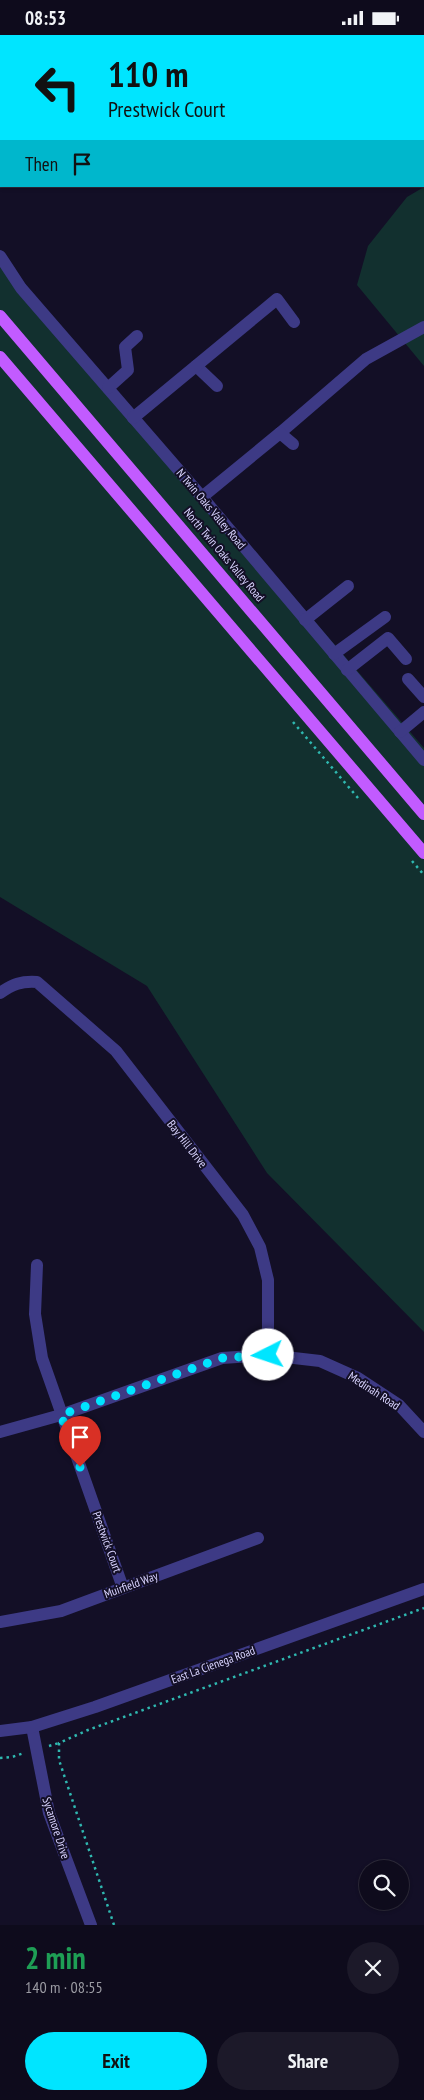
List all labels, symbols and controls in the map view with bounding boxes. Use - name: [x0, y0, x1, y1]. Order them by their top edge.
- text: 08:53: [25, 6, 66, 30]
- text: 110 m: [108, 51, 189, 97]
- icon: left: [25, 55, 90, 120]
- text: Prestwick Court: [108, 95, 225, 123]
- icon: arrive: [68, 150, 96, 178]
- text: Then: [25, 152, 58, 176]
- street label: N Twin Oaks Valley Road: [173, 466, 249, 552]
- street label: North Twin Oaks Valley Road: [181, 505, 268, 604]
- street label: Bay Hill Drive: [164, 1117, 211, 1170]
- position arrow: [241, 1328, 293, 1380]
- street label: Medinah Road: [346, 1368, 403, 1413]
- pin: [59, 1416, 101, 1467]
- icon: arrive: [66, 1423, 94, 1451]
- street label: Prestwick Court: [89, 1509, 126, 1575]
- street label: Muirfield Way: [102, 1568, 160, 1601]
- street label: East La Cienega Road: [169, 1642, 257, 1687]
- street label: Sycamore Drive: [39, 1795, 74, 1861]
- map controls: [359, 1860, 409, 1910]
- button: search: [359, 1860, 409, 1910]
- text: 2 min: [25, 1938, 86, 1977]
- button: close: [347, 1942, 399, 1994]
- text: 140 m · 08:55: [25, 1977, 103, 1997]
- button: Exit: [25, 2032, 207, 2090]
- button: Share: [217, 2032, 399, 2090]

